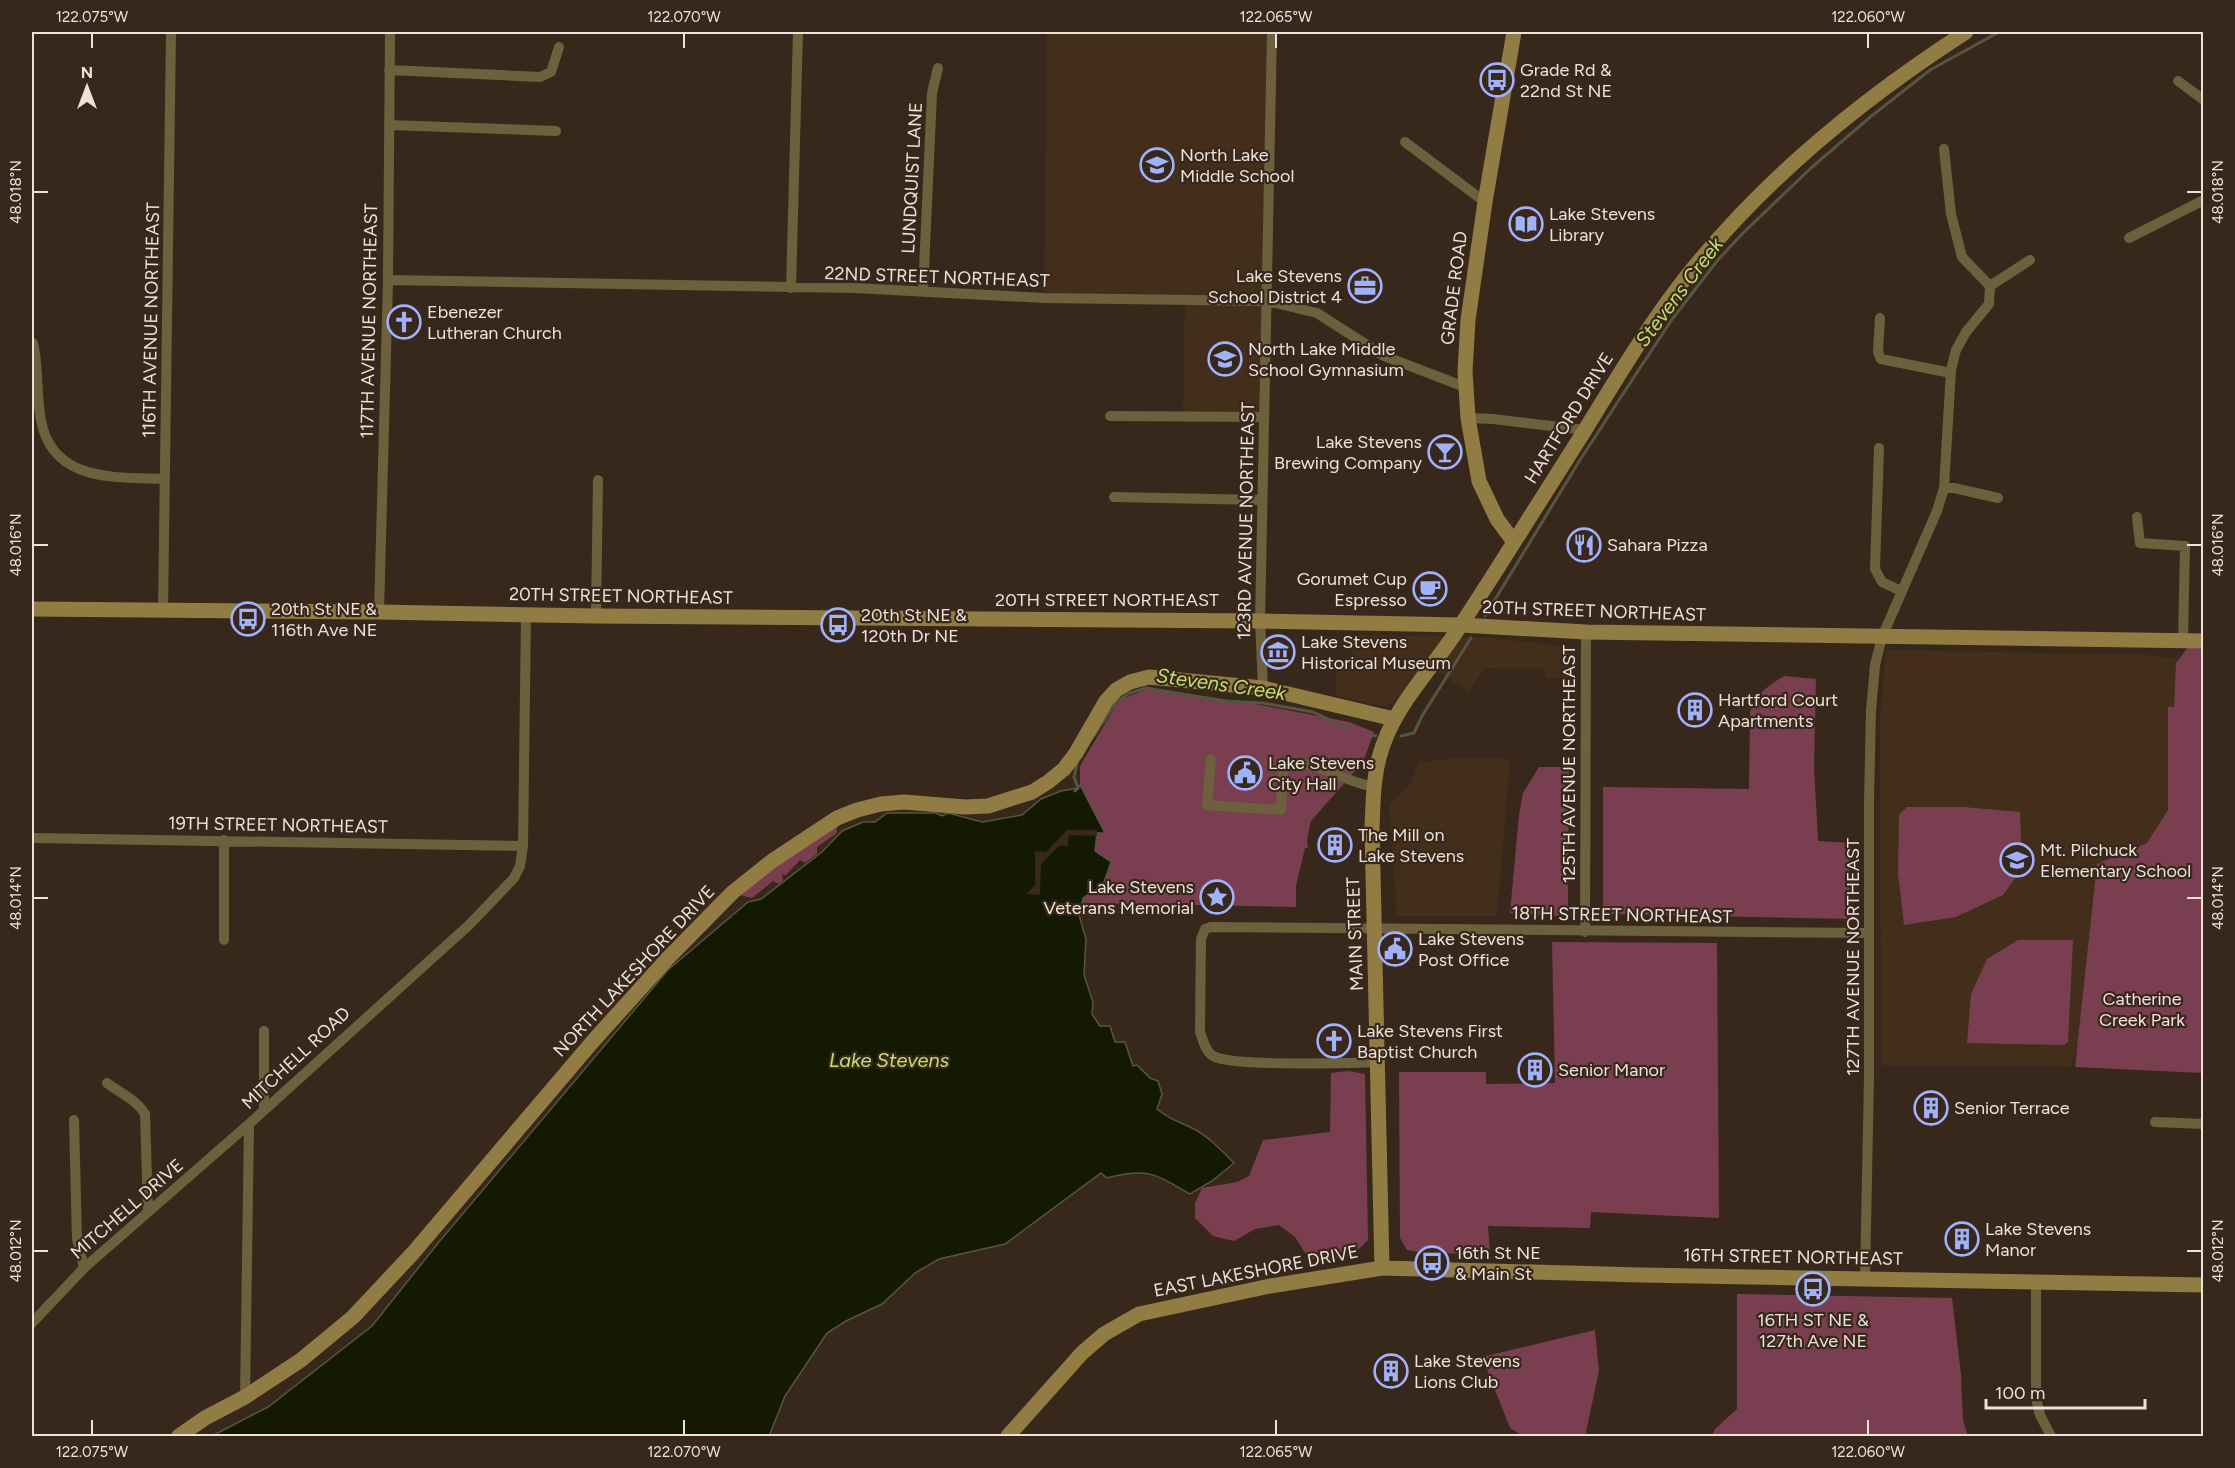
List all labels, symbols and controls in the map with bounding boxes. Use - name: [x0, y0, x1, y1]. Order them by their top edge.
- text: 122.075°W: [56, 8, 129, 26]
- text: 122.070°W: [647, 8, 721, 26]
- text: 122.065°W: [1240, 8, 1313, 26]
- text: 122.060°W: [1831, 8, 1905, 26]
- north arrow: [57, 57, 117, 117]
- place label: Grade Rd & 22nd St NE: [1520, 59, 1612, 102]
- bus stop icon: Grade Rd & 22nd St NE: [1479, 62, 1515, 98]
- text: N: [81, 63, 93, 82]
- street label: LUNDQUIST LANE: [897, 102, 927, 254]
- place label: North Lake Middle School: [1180, 144, 1294, 187]
- school or university icon: North Lake Middle School: [1139, 147, 1175, 183]
- text: 48.018°N: [7, 160, 25, 224]
- text: 48.018°N: [2209, 160, 2227, 224]
- street label: 116TH AVENUE NORTHEAST: [138, 202, 164, 438]
- street label: 117TH AVENUE NORTHEAST: [356, 203, 382, 439]
- place label: Lake Stevens Library: [1549, 203, 1655, 246]
- library icon: Lake Stevens Library: [1508, 206, 1544, 242]
- street label: GRADE ROAD: [1436, 230, 1472, 346]
- water label: Stevens Creek: [1630, 232, 1729, 351]
- street label: 22ND STREET NORTHEAST: [824, 262, 1050, 292]
- place label: Lake Stevens School District 4: [1208, 265, 1342, 308]
- office icon: Lake Stevens School District 4: [1347, 268, 1383, 304]
- place label: Ebenezer Lutheran Church: [427, 301, 562, 344]
- church icon: Ebenezer Lutheran Church: [386, 304, 422, 340]
- place label: North Lake Middle School Gymnasium: [1248, 338, 1404, 381]
- school or university icon: North Lake Middle School Gymnasium: [1207, 341, 1243, 377]
- street label: HARTFORD DRIVE: [1520, 348, 1618, 488]
- street label: 123RD AVENUE NORTHEAST: [1233, 402, 1259, 640]
- place label: Lake Stevens Brewing Company: [1274, 431, 1423, 474]
- bar icon: Lake Stevens Brewing Company: [1427, 434, 1463, 470]
- text: 48.016°N: [7, 513, 25, 577]
- text: 48.016°N: [2209, 513, 2227, 577]
- restaurant icon: Sahara Pizza: [1566, 527, 1602, 563]
- place label: Sahara Pizza: [1607, 534, 1708, 556]
- place label: Gorumet Cup Espresso: [1297, 568, 1407, 611]
- cafe icon: Gorumet Cup Espresso: [1412, 571, 1448, 607]
- street label: 20TH STREET NORTHEAST: [509, 583, 733, 609]
- street label: 20TH STREET NORTHEAST: [995, 589, 1219, 611]
- street label: 20TH STREET NORTHEAST: [1482, 596, 1706, 626]
- place label: 20th St NE & 116th Ave NE: [271, 598, 377, 641]
- bus stop icon: 20th St NE & 116th Ave NE: [230, 601, 266, 637]
- place label: 20th St NE & 120th Dr NE: [861, 604, 967, 647]
- bus stop icon: 20th St NE & 120th Dr NE: [820, 607, 856, 643]
- place label: Lake Stevens Historical Museum: [1301, 631, 1451, 674]
- museum icon: Lake Stevens Historical Museum: [1260, 634, 1296, 670]
- street label: 125TH AVENUE NORTHEAST: [1558, 645, 1580, 883]
- water label: Stevens Creek: [1155, 663, 1288, 705]
- place label: Hartford Court Apartments: [1718, 689, 1838, 732]
- building icon: Hartford Court Apartments: [1677, 692, 1713, 728]
- place label: Lake Stevens City Hall: [1268, 752, 1374, 795]
- public building icon: Lake Stevens City Hall: [1227, 755, 1263, 791]
- street label: 19TH STREET NORTHEAST: [168, 812, 388, 838]
- place label: The Mill on Lake Stevens: [1358, 824, 1464, 867]
- building icon: The Mill on Lake Stevens: [1317, 827, 1353, 863]
- street label: 127TH AVENUE NORTHEAST: [1842, 838, 1864, 1076]
- place label: Mt. Pilchuck Elementary School: [2040, 839, 2191, 882]
- school or university icon: Mt. Pilchuck Elementary School: [1999, 842, 2035, 878]
- text: 48.014°N: [7, 866, 25, 930]
- text: 48.014°N: [2209, 866, 2227, 930]
- place label: Lake Stevens Veterans Memorial: [1043, 876, 1194, 919]
- street label: MAIN STREET: [1342, 877, 1368, 991]
- place icon: Lake Stevens Veterans Memorial: [1199, 879, 1235, 915]
- street label: NORTH LAKESHORE DRIVE: [549, 881, 719, 1061]
- street label: 18TH STREET NORTHEAST: [1511, 902, 1733, 928]
- place label: Lake Stevens Post Office: [1418, 928, 1524, 971]
- public building icon: Lake Stevens Post Office: [1377, 931, 1413, 967]
- park label: Catherine Creek Park: [2099, 988, 2185, 1031]
- street label: MITCHELL ROAD: [237, 1002, 355, 1114]
- place label: Lake Stevens First Baptist Church: [1357, 1020, 1503, 1063]
- church icon: Lake Stevens First Baptist Church: [1316, 1023, 1352, 1059]
- water label: Lake Stevens: [829, 1048, 950, 1072]
- building icon: Senior Manor: [1517, 1052, 1553, 1088]
- place label: Senior Manor: [1558, 1059, 1665, 1081]
- building icon: Senior Terrace: [1913, 1090, 1949, 1126]
- place label: Senior Terrace: [1954, 1097, 2070, 1119]
- street label: MITCHELL DRIVE: [66, 1154, 188, 1264]
- place label: Lake Stevens Manor: [1985, 1218, 2091, 1261]
- text: 48.012°N: [7, 1220, 25, 1283]
- text: 48.012°N: [2209, 1220, 2227, 1283]
- building icon: Lake Stevens Manor: [1944, 1221, 1980, 1257]
- street label: EAST LAKESHORE DRIVE: [1152, 1240, 1360, 1302]
- place label: 16th St NE & Main St: [1455, 1242, 1541, 1285]
- street label: 16TH STREET NORTHEAST: [1683, 1244, 1903, 1270]
- bus stop icon: 16th St NE & Main St: [1414, 1245, 1450, 1281]
- bus stop icon: 16TH ST NE & 127th Ave NE: [1795, 1271, 1831, 1307]
- place label: 16TH ST NE & 127th Ave NE: [1757, 1309, 1869, 1352]
- place label: Lake Stevens Lions Club: [1414, 1350, 1520, 1393]
- building icon: Lake Stevens Lions Club: [1373, 1353, 1409, 1389]
- scale bar: [1986, 1372, 2145, 1410]
- text: 100 m: [1995, 1382, 2045, 1404]
- text: 122.075°W: [56, 1443, 129, 1461]
- text: 122.070°W: [647, 1443, 721, 1461]
- text: 122.065°W: [1240, 1443, 1313, 1461]
- text: 122.060°W: [1831, 1443, 1905, 1461]

